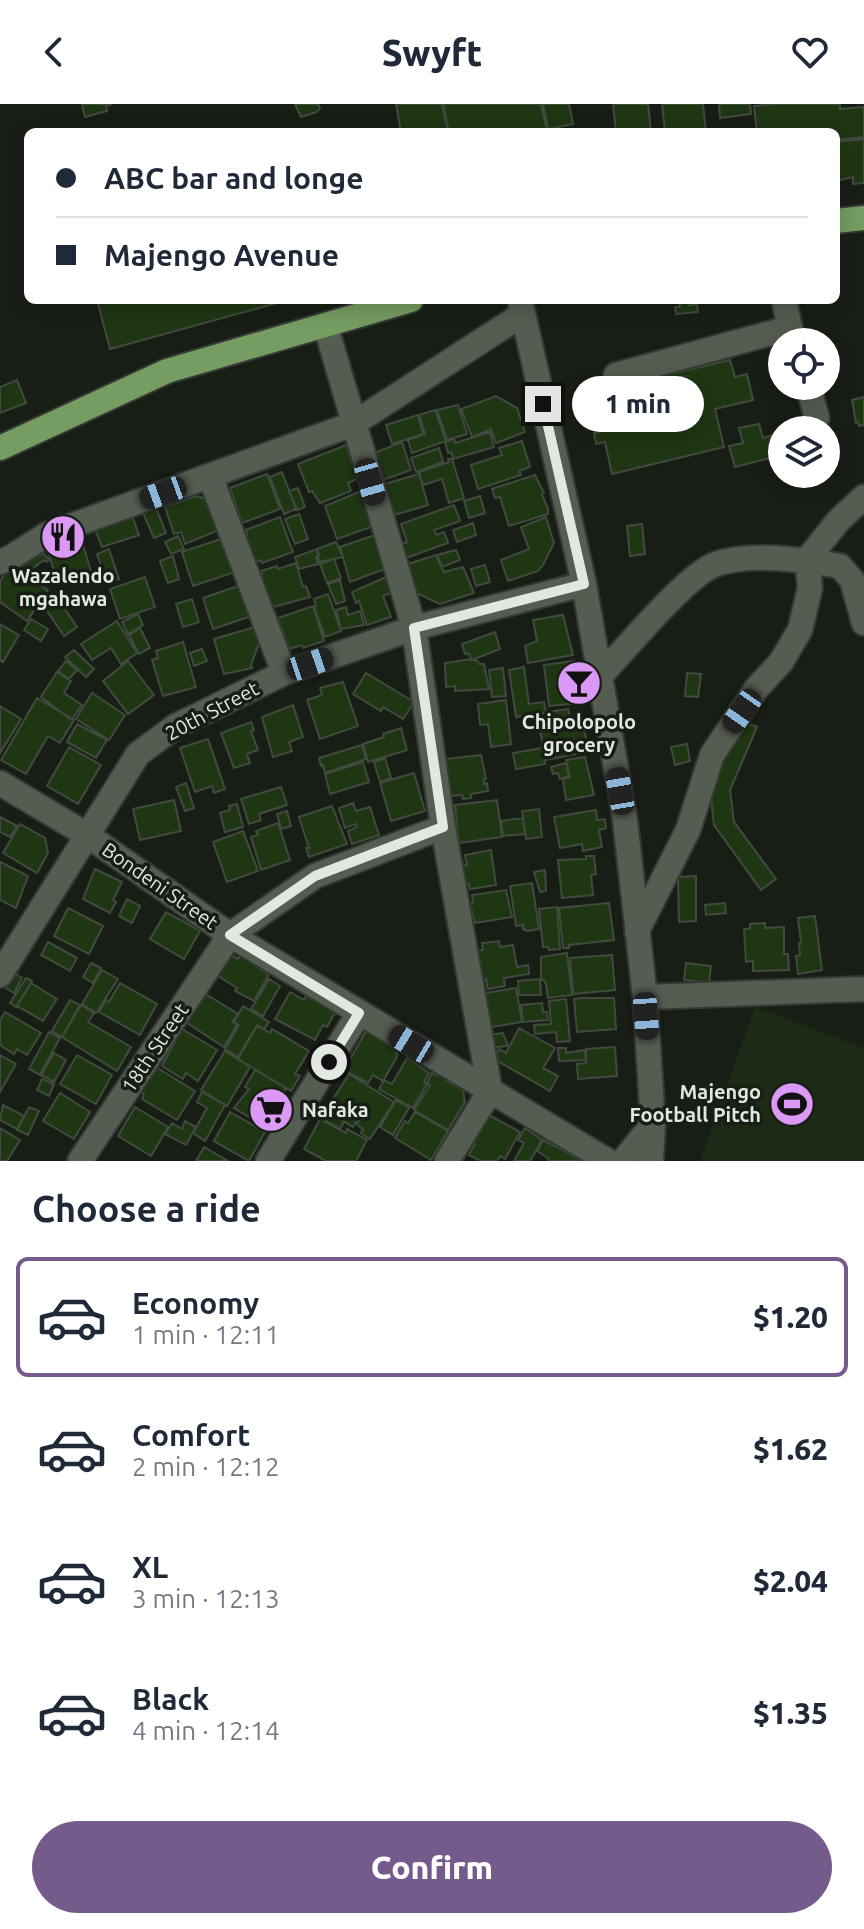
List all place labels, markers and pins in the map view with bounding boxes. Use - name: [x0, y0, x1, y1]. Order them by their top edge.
- restaurant icon: Wazalendo mgahawa: [39, 513, 87, 561]
- place label: Wazalendo mgahawa: [12, 564, 114, 610]
- bar icon: Chipolopolo grocery: [555, 659, 603, 707]
- place label: Chipolopolo grocery: [522, 710, 636, 756]
- place label: Majengo Football Pitch: [629, 1080, 761, 1126]
- sports icon: Majengo Football Pitch: [768, 1080, 816, 1128]
- supermarket icon: Nafaka: [247, 1086, 295, 1134]
- place label: Nafaka: [302, 1098, 369, 1121]

